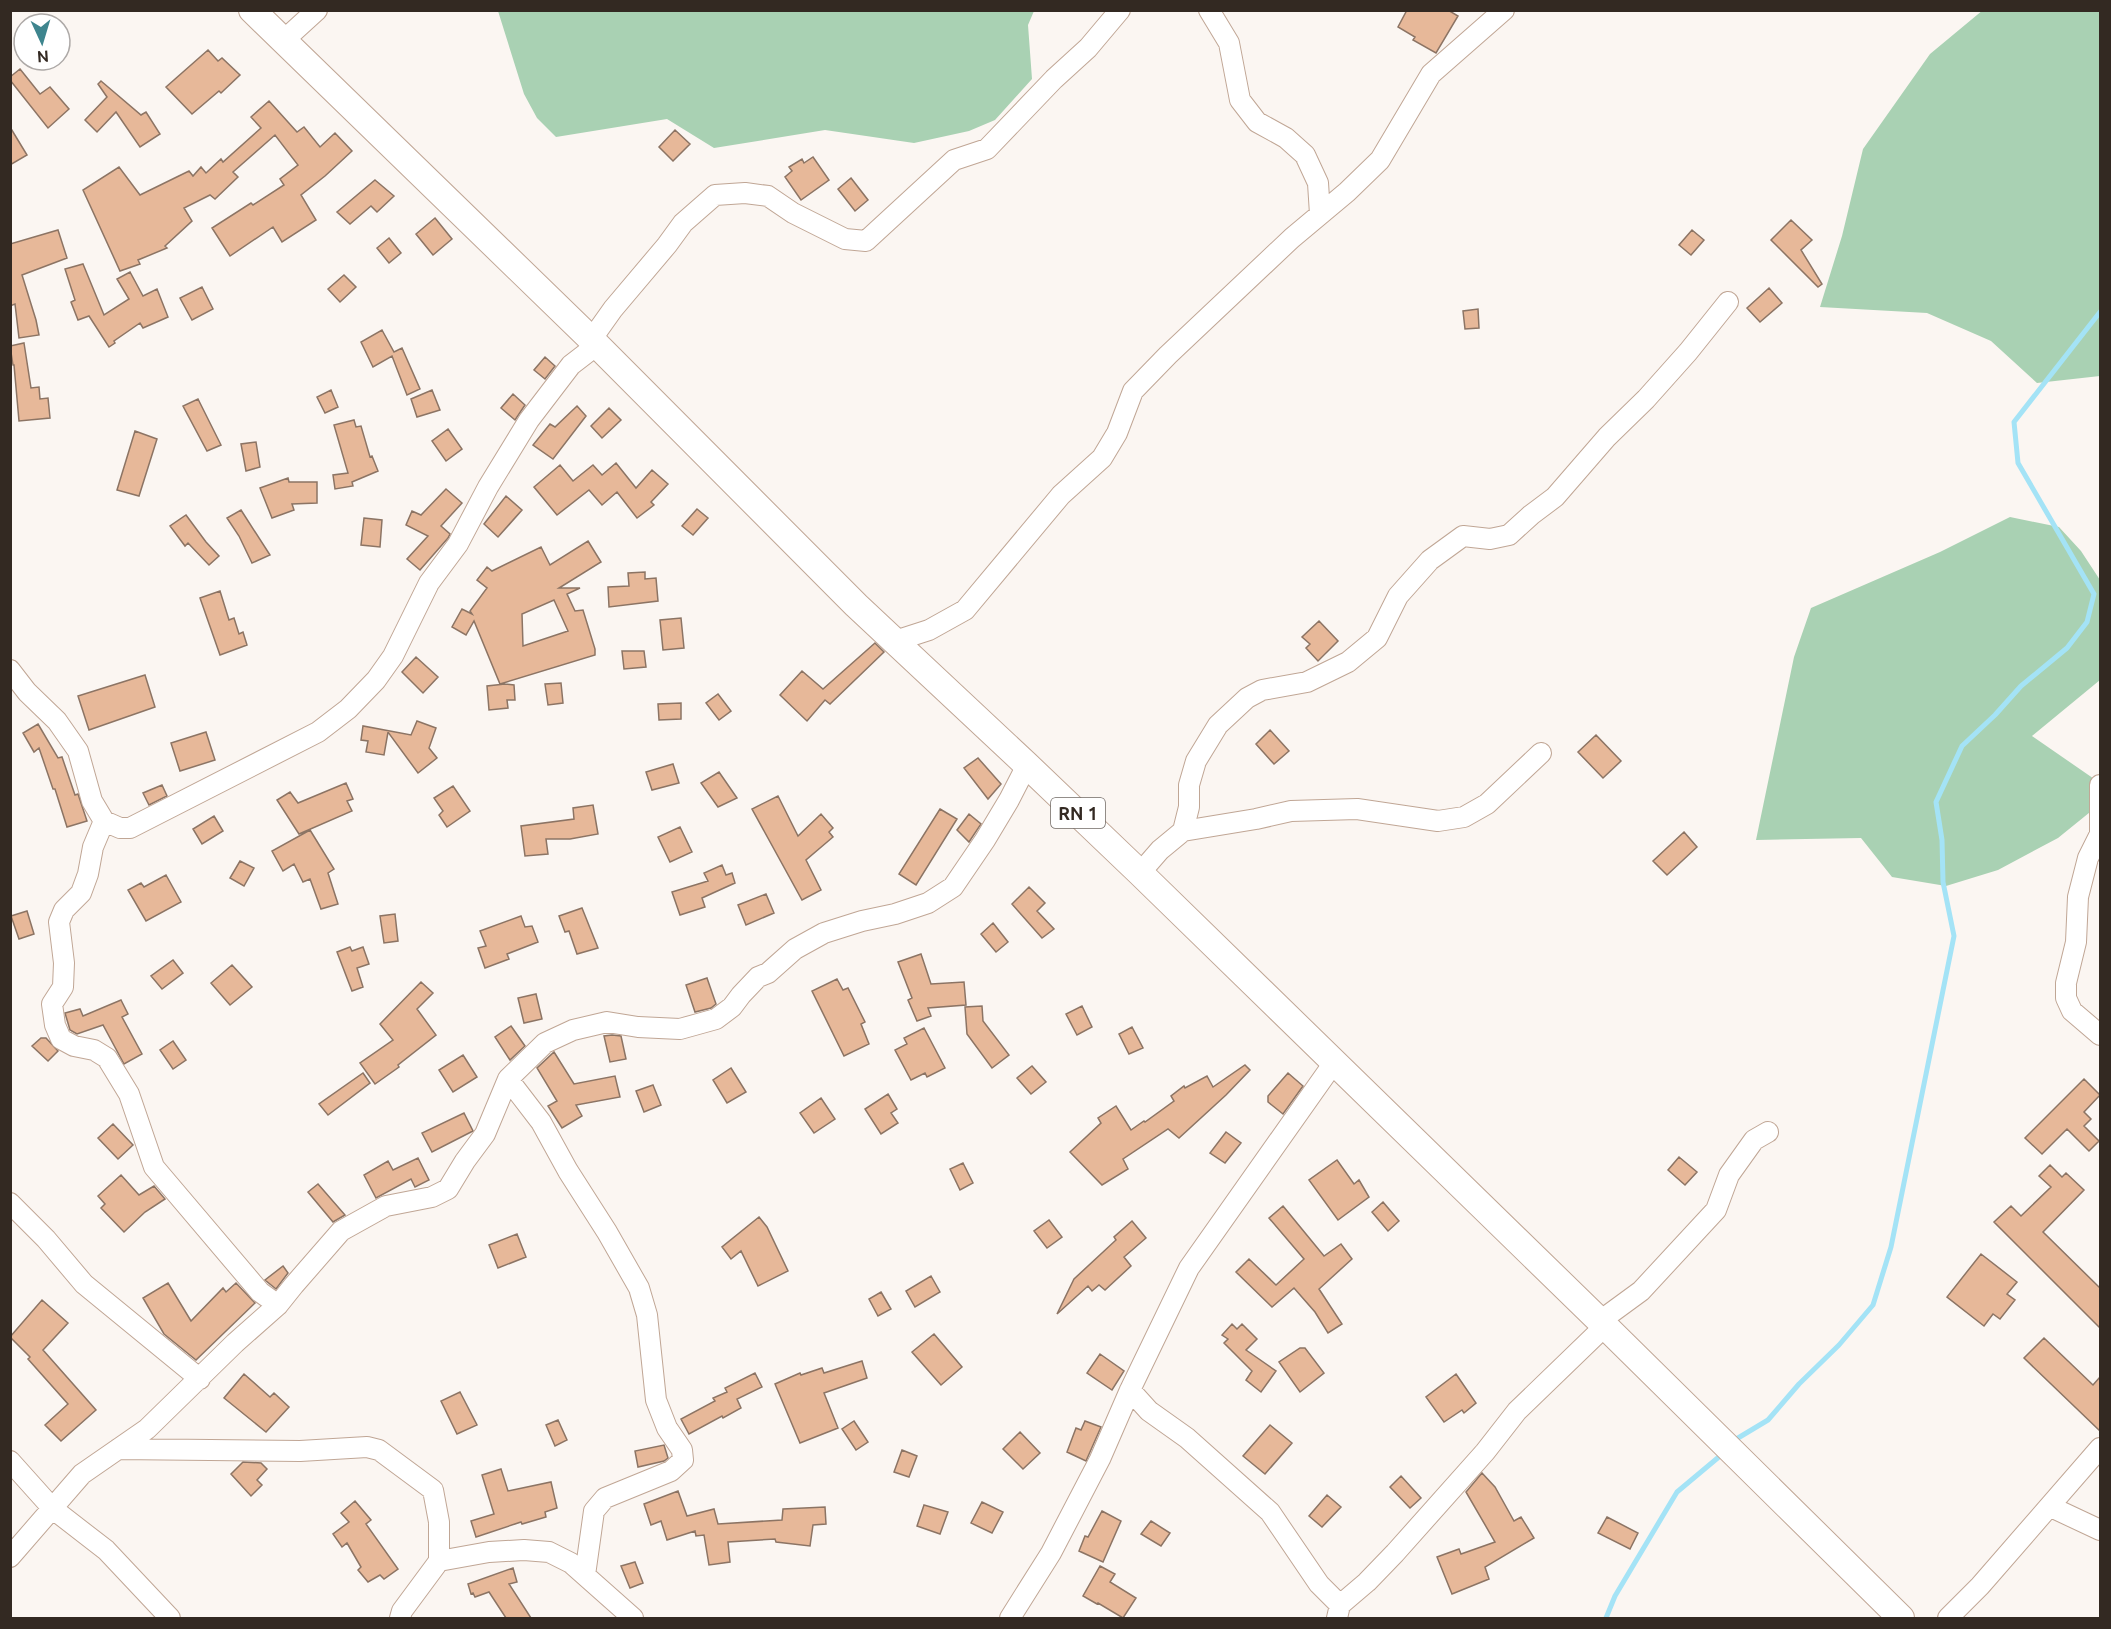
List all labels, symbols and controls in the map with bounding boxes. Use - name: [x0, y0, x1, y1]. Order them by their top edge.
- north arrow: [12, 12, 72, 72]
- text: N: [36, 48, 50, 66]
- road number: RN 1: [1051, 798, 1105, 828]

